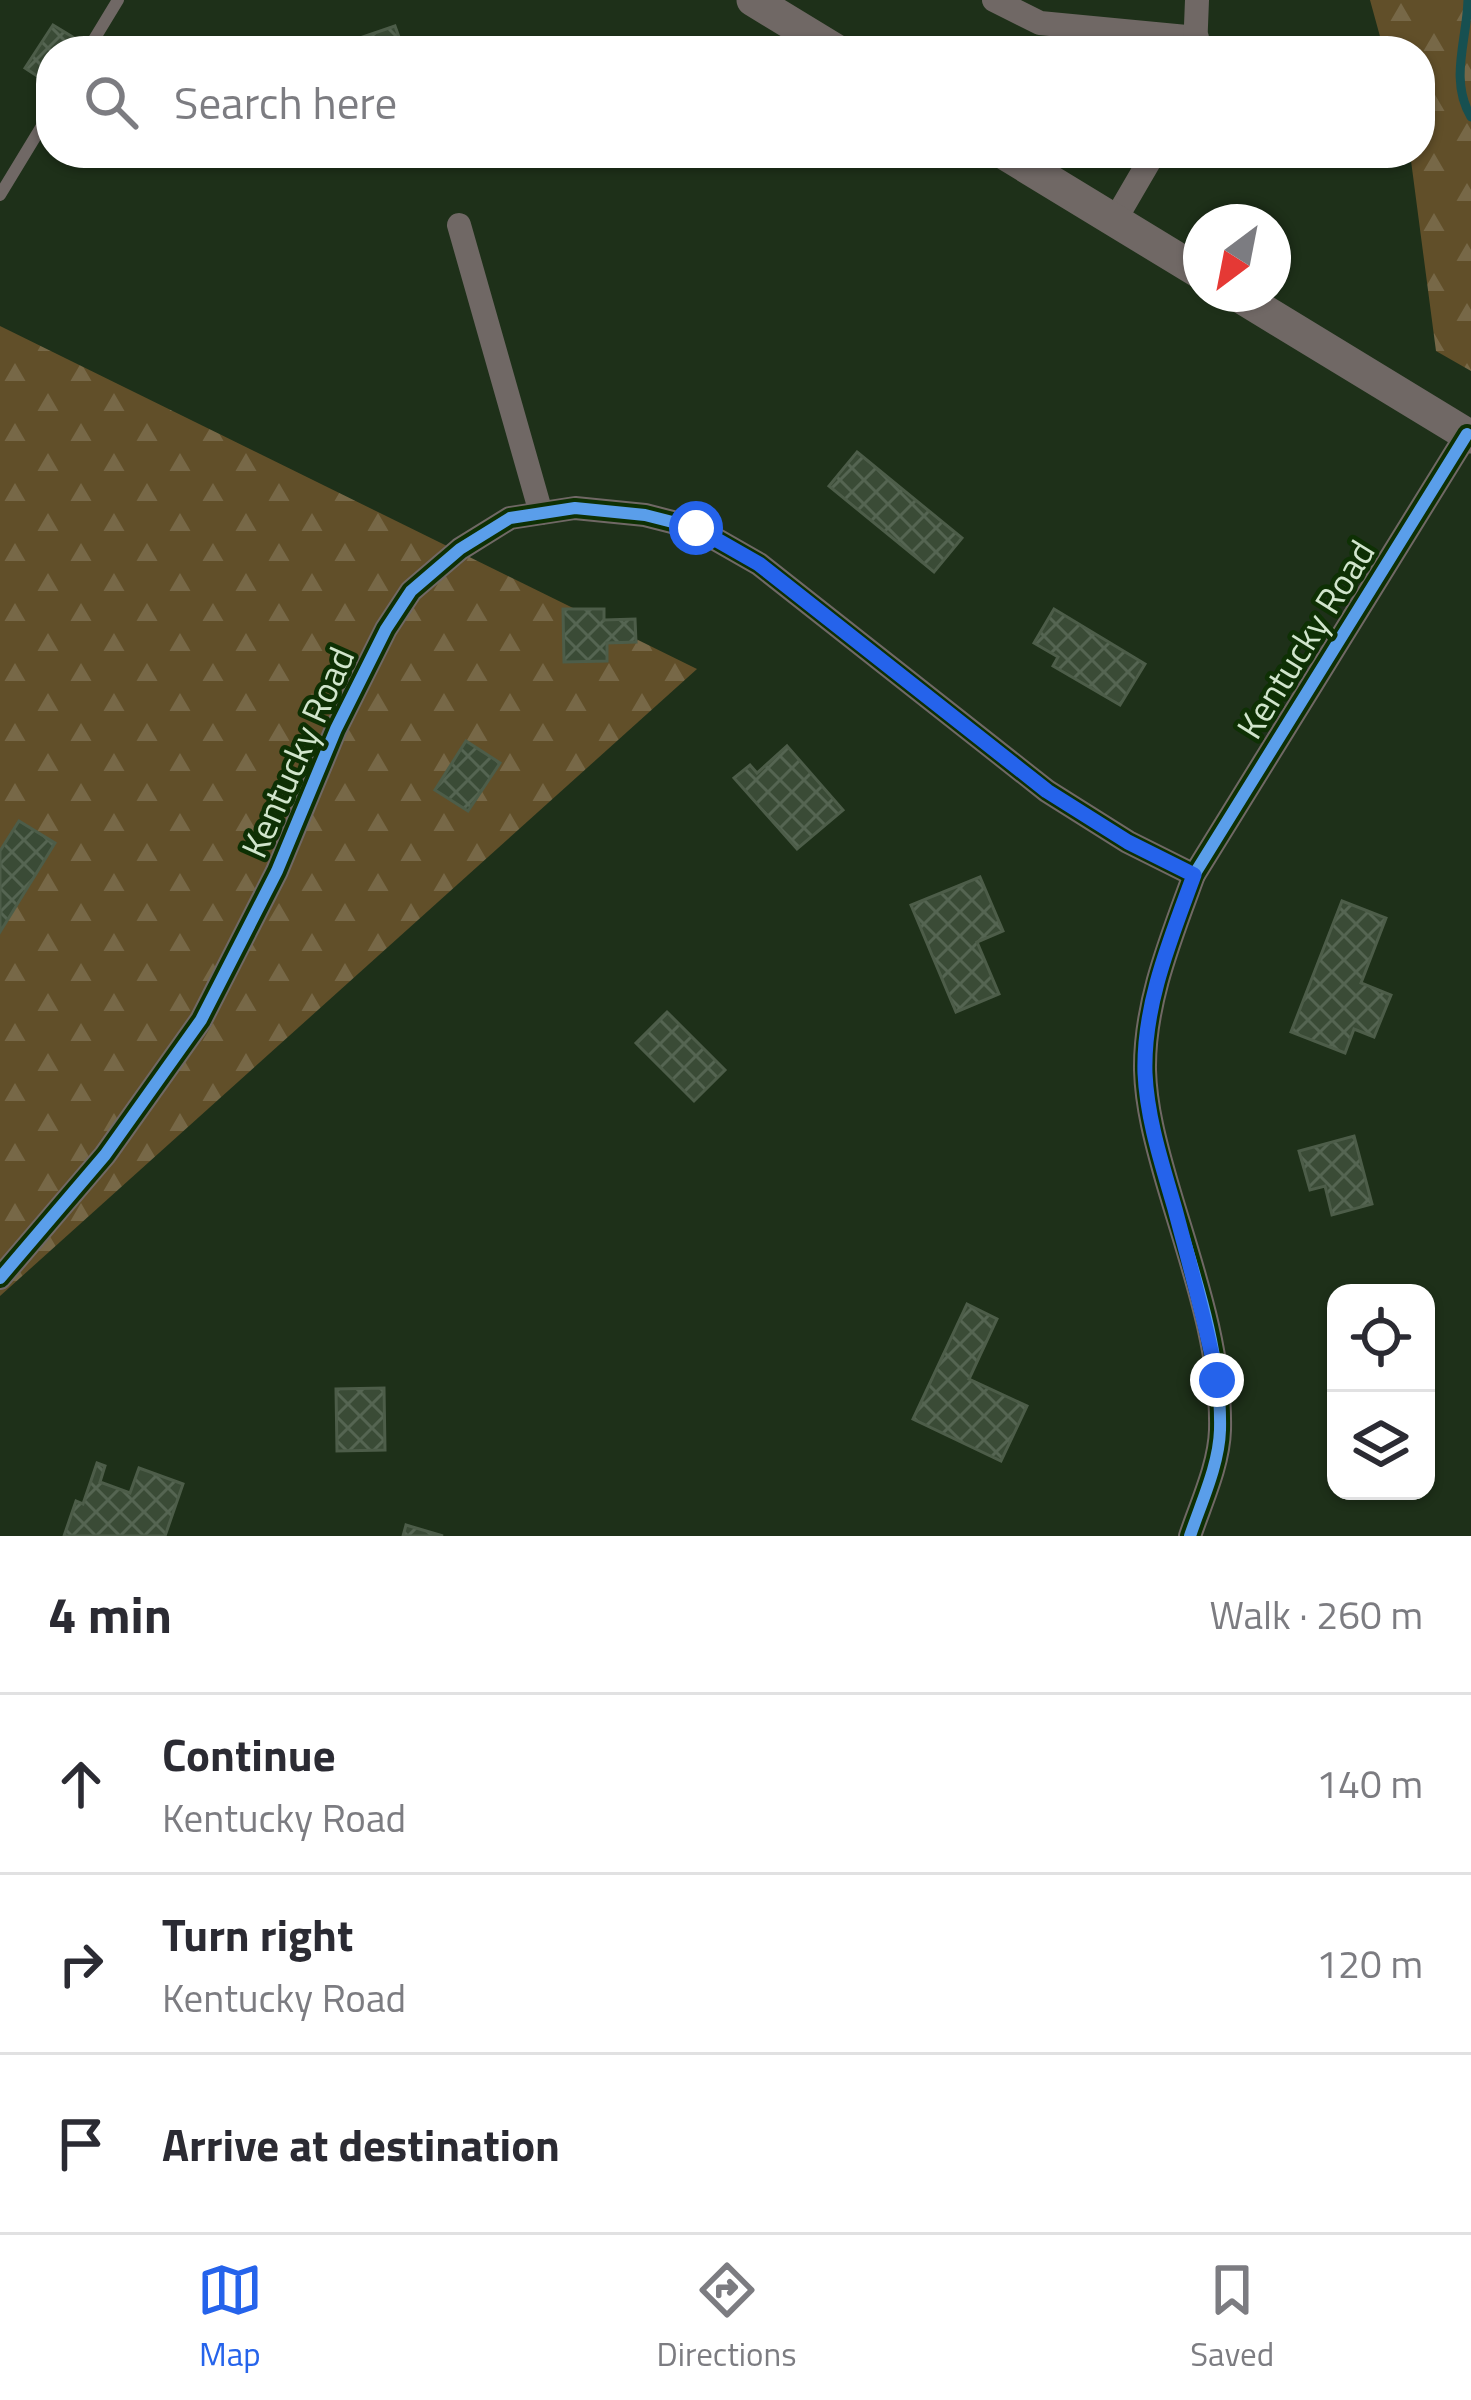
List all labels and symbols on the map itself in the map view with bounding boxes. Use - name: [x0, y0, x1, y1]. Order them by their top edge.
- north arrow: [1183, 204, 1291, 312]
- route start: [669, 501, 723, 555]
- street label: Kentucky Road: [1222, 529, 1388, 749]
- street label: Kentucky Road: [226, 638, 368, 866]
- route end: [1190, 1353, 1244, 1407]

